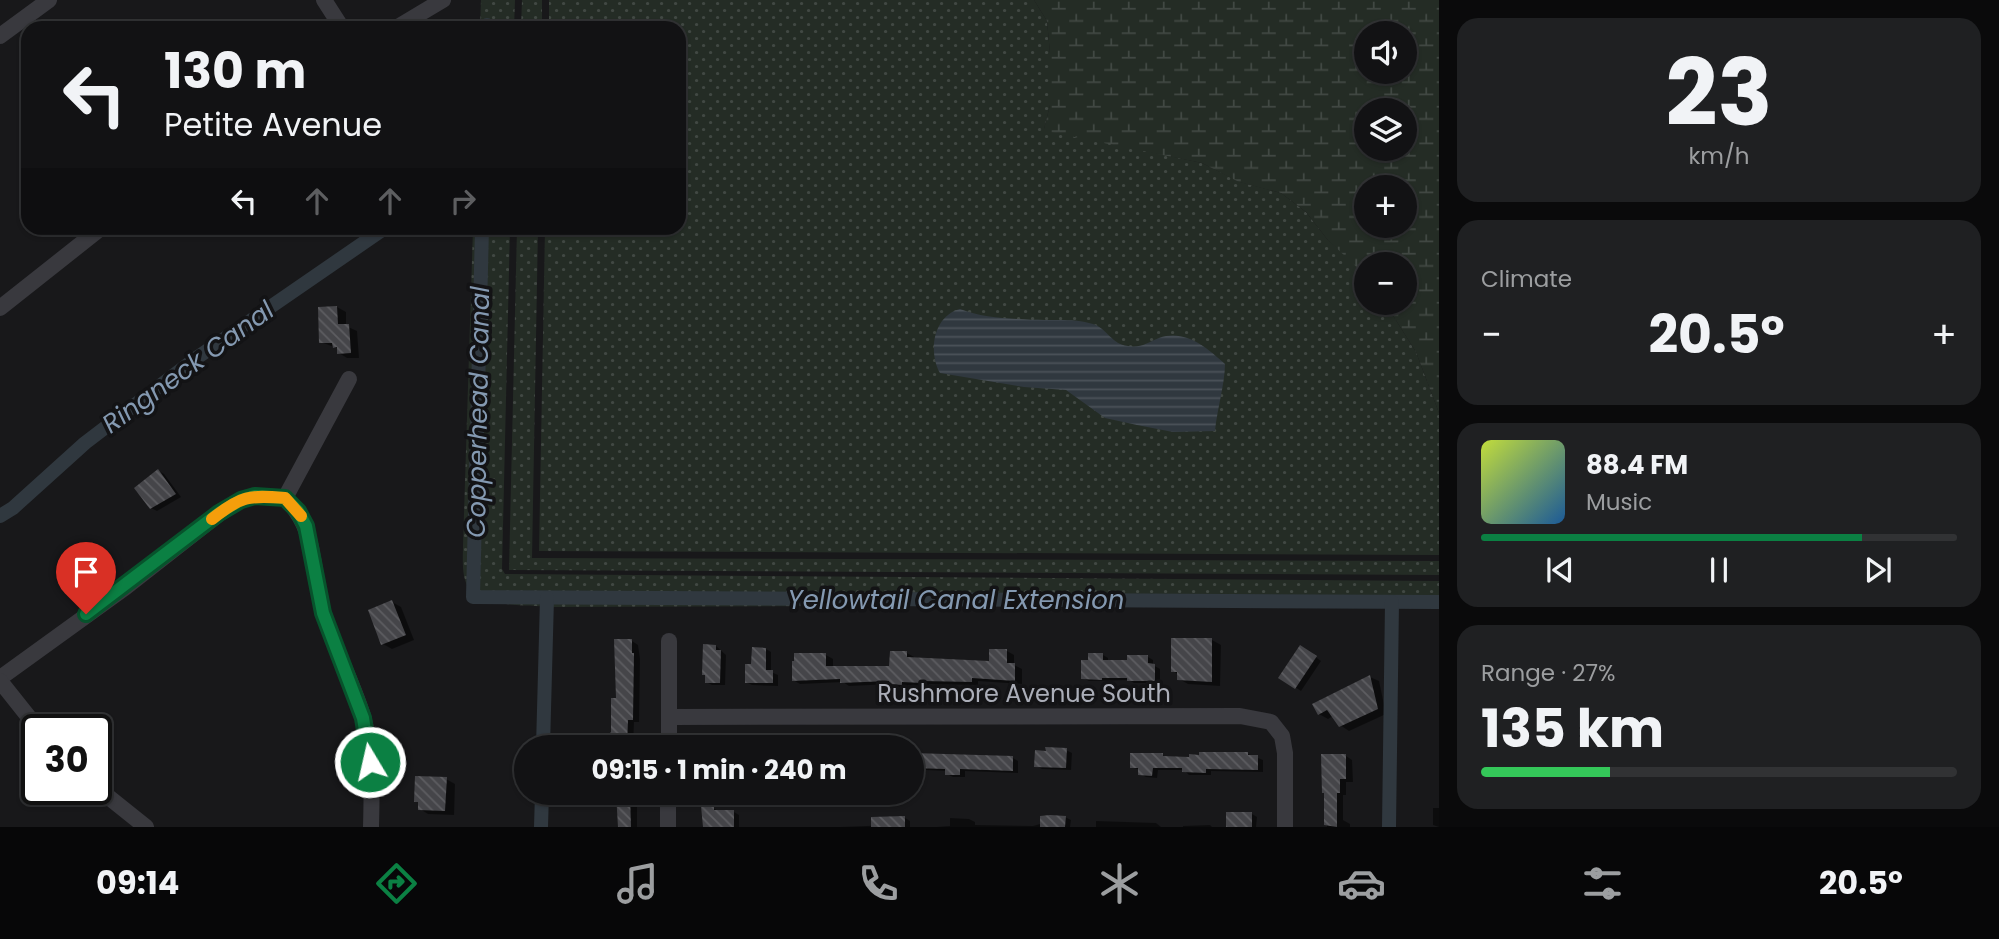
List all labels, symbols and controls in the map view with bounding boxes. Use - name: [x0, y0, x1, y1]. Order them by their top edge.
- map controls: [1354, 21, 1417, 315]
- button: sound: [1354, 21, 1417, 84]
- text: 23: [1665, 29, 1773, 157]
- text: 130 m: [164, 37, 306, 105]
- icon: left: [49, 49, 140, 140]
- button: layers: [1354, 98, 1417, 161]
- text: Petite Avenue: [164, 102, 382, 147]
- text: km/h: [1688, 140, 1750, 172]
- button: +: [1354, 175, 1417, 238]
- icon: left: [225, 182, 263, 220]
- icon: ahead: [298, 182, 336, 220]
- icon: ahead: [371, 182, 409, 220]
- icon: right: [444, 182, 482, 220]
- button: −: [1354, 252, 1417, 315]
- text: Climate: [1481, 263, 1572, 295]
- water label: Copperhead Canal: [458, 285, 498, 538]
- water label: Ringneck Canal: [95, 292, 282, 442]
- text: 20.5°: [1648, 298, 1785, 371]
- text: −: [1481, 308, 1502, 361]
- text: +: [1931, 308, 1957, 361]
- text: 88.4 FM: [1586, 447, 1688, 483]
- text: Music: [1586, 486, 1652, 518]
- pin: [56, 542, 116, 614]
- icon: previous: [1541, 551, 1579, 589]
- icon: pause: [1700, 551, 1738, 589]
- icon: next: [1859, 551, 1897, 589]
- icon: arrive: [67, 553, 105, 591]
- water label: Yellowtail Canal Extension: [788, 582, 1124, 618]
- text: Range · 27%: [1481, 657, 1615, 689]
- street label: Rushmore Avenue South: [877, 677, 1171, 710]
- text: 135 km: [1481, 692, 1664, 765]
- speed limit sign: 30: [21, 714, 112, 805]
- position arrow: [333, 725, 407, 799]
- text: 09:15 · 1 min · 240 m: [591, 752, 847, 788]
- icon: directions: [372, 859, 421, 908]
- icon: music: [613, 859, 662, 908]
- icon: phone: [854, 859, 903, 908]
- icon: climate: [1095, 859, 1144, 908]
- icon: car: [1337, 859, 1386, 908]
- icon: filters: [1578, 859, 1627, 908]
- text: 09:14: [96, 860, 179, 905]
- text: 20.5°: [1819, 860, 1903, 905]

